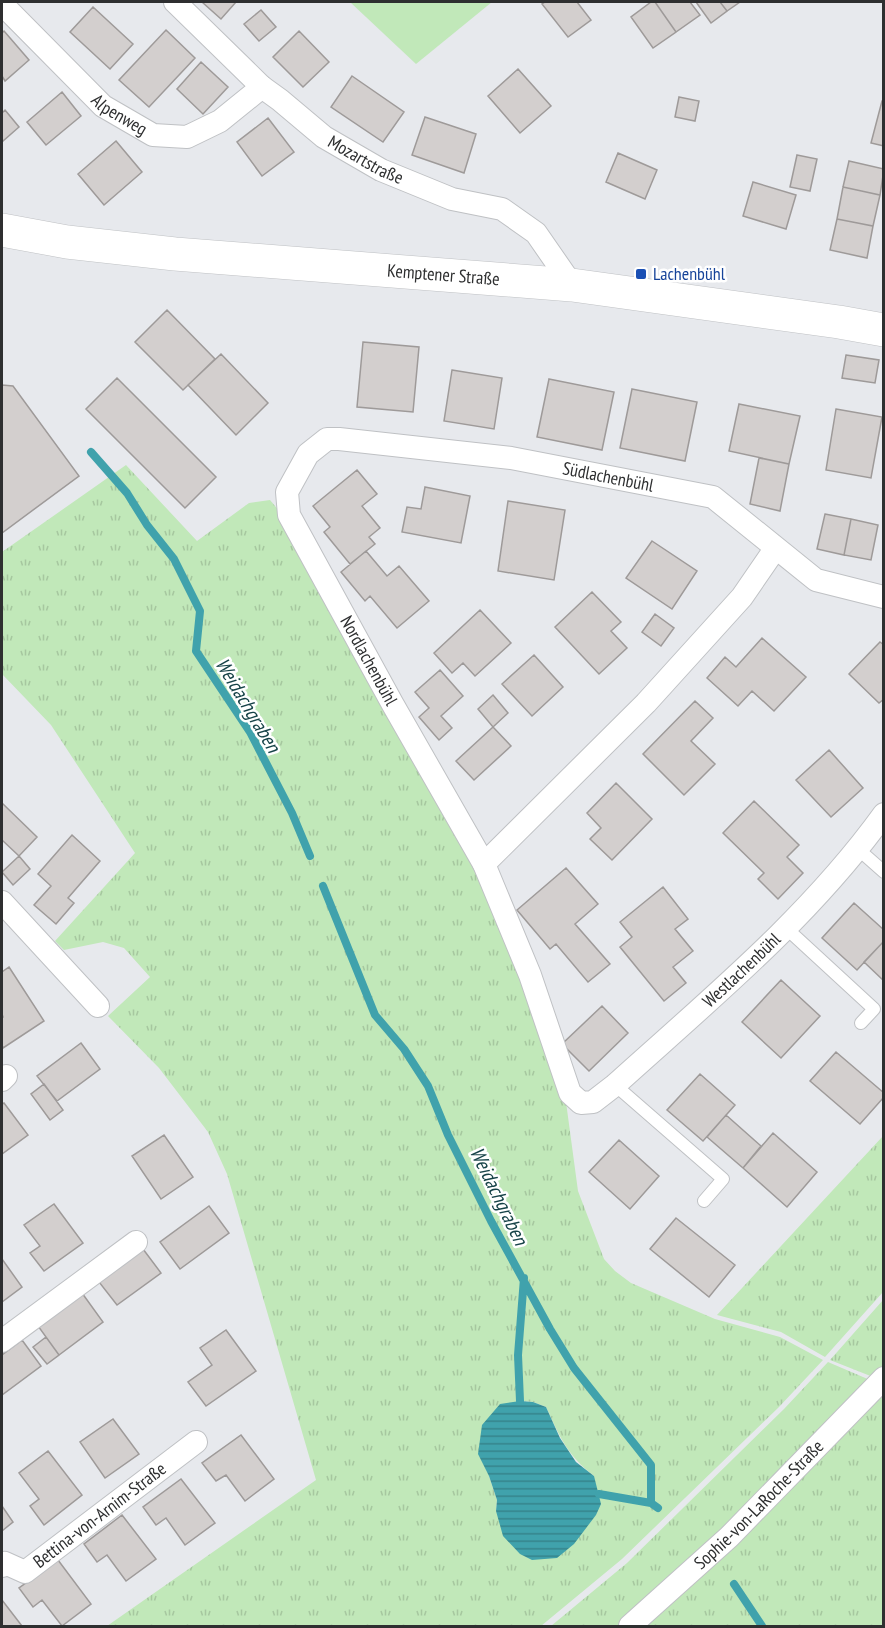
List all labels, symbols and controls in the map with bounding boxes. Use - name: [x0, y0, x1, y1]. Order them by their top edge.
- street label: Alpenweg: [87, 89, 152, 140]
- street label: Mozartstraße: [324, 130, 407, 189]
- street label: Kemptener Straße: [386, 259, 500, 290]
- place label: Lachenbühl: [653, 262, 726, 285]
- marker: Lachenbühl: [634, 267, 648, 281]
- street label: Südlachenbühl: [561, 456, 656, 497]
- street label: Nordlachenbühl: [335, 612, 404, 710]
- water label: Weidachgraben: [210, 653, 287, 758]
- street label: Westlachenbühl: [697, 927, 786, 1012]
- water label: Weidachgraben: [464, 1143, 534, 1250]
- street label: Sophie-von-LaRoche-Straße: [689, 1435, 828, 1574]
- street label: Bettina-von-Arnim-Straße: [28, 1457, 171, 1573]

